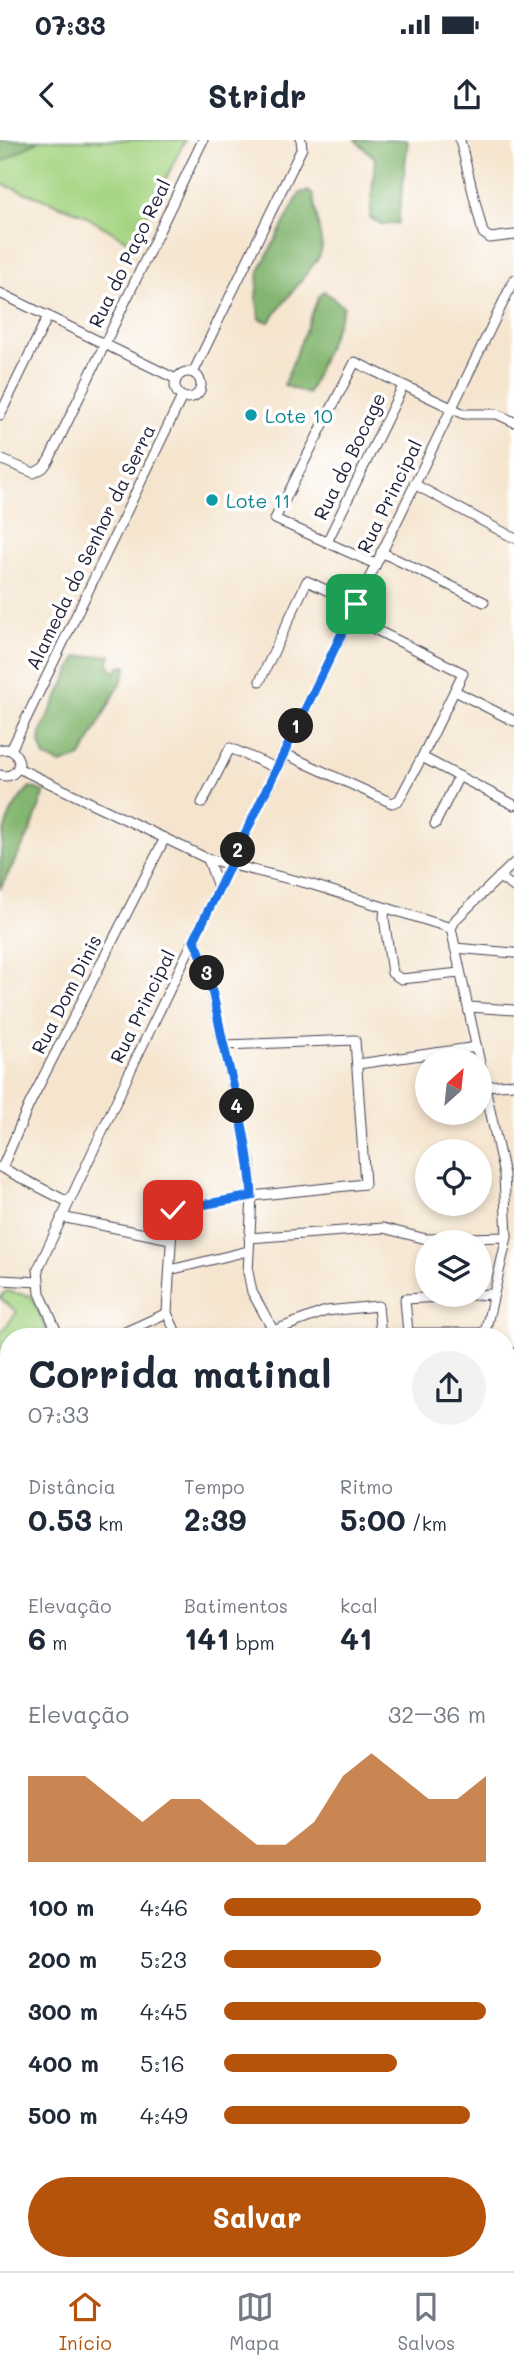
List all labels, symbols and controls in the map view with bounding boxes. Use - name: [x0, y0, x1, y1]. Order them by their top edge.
- text: 07:33: [35, 8, 106, 42]
- text: Stridr: [208, 74, 306, 116]
- icon: back: [28, 76, 66, 114]
- icon: share: [448, 76, 486, 114]
- street label: Rua do Paço Real: [82, 175, 176, 331]
- street label: Rua do Bocage: [307, 388, 391, 524]
- place label: Lote 10: [265, 403, 333, 428]
- marker: Lote 10: [243, 407, 259, 423]
- street label: Alameda do Senhor da Serra: [20, 420, 160, 674]
- street label: Rua Principal: [351, 435, 427, 557]
- place label: Lote 11: [226, 488, 290, 513]
- marker: Lote 11: [204, 492, 220, 508]
- pin: [326, 574, 386, 634]
- icon: arrive: [337, 585, 375, 623]
- pin: 1: [278, 708, 314, 744]
- text: 1: [291, 713, 300, 738]
- pin: 2: [220, 832, 256, 868]
- text: 2: [232, 837, 243, 862]
- street label: Rua Dom Dinis: [25, 930, 107, 1058]
- street label: Rua Principal: [104, 945, 180, 1067]
- pin: 3: [190, 956, 224, 990]
- text: 3: [201, 960, 212, 985]
- north arrow: [415, 1048, 492, 1125]
- map controls: [415, 1048, 492, 1307]
- pin: 4: [219, 1088, 254, 1124]
- text: 4: [230, 1093, 243, 1118]
- button: locate: [415, 1139, 492, 1216]
- pin: [143, 1180, 203, 1240]
- icon: check: [154, 1191, 192, 1229]
- button: layers: [415, 1230, 492, 1307]
- text: Corrida matinal: [28, 1348, 331, 1398]
- button: share: [412, 1351, 486, 1425]
- text: 07:33: [28, 1399, 89, 1429]
- text: Distância: [28, 1474, 116, 1499]
- text: Tempo: [184, 1474, 244, 1499]
- text: Ritmo: [340, 1474, 393, 1499]
- text: 0.53: [28, 1499, 92, 1539]
- text: 2:39: [184, 1499, 246, 1539]
- text: 5:00: [340, 1499, 406, 1539]
- text: km: [92, 1511, 123, 1536]
- text: /km: [406, 1511, 447, 1536]
- text: Elevação: [28, 1593, 112, 1618]
- text: Batimentos: [184, 1593, 288, 1618]
- text: kcal: [340, 1593, 378, 1618]
- text: 6: [28, 1618, 46, 1658]
- text: 141: [184, 1618, 230, 1658]
- text: 41: [340, 1618, 372, 1658]
- text: m: [46, 1630, 67, 1655]
- text: bpm: [230, 1630, 275, 1655]
- text: Elevação: [28, 1699, 129, 1729]
- text: 32–36 m: [388, 1699, 486, 1729]
- text: 100 m: [28, 1892, 94, 1922]
- text: 4:46: [140, 1892, 188, 1922]
- text: 200 m: [28, 1944, 97, 1974]
- text: 5:23: [140, 1944, 187, 1974]
- text: 300 m: [28, 1996, 98, 2026]
- text: 4:45: [140, 1996, 188, 2026]
- text: 400 m: [28, 2048, 99, 2078]
- text: 5:16: [140, 2048, 185, 2078]
- text: 500 m: [28, 2100, 98, 2130]
- text: 4:49: [140, 2100, 188, 2130]
- button: Salvar: [28, 2177, 486, 2257]
- tab: Início: [59, 2288, 112, 2355]
- tab: Mapa: [229, 2288, 280, 2355]
- tab: Salvos: [397, 2288, 455, 2355]

